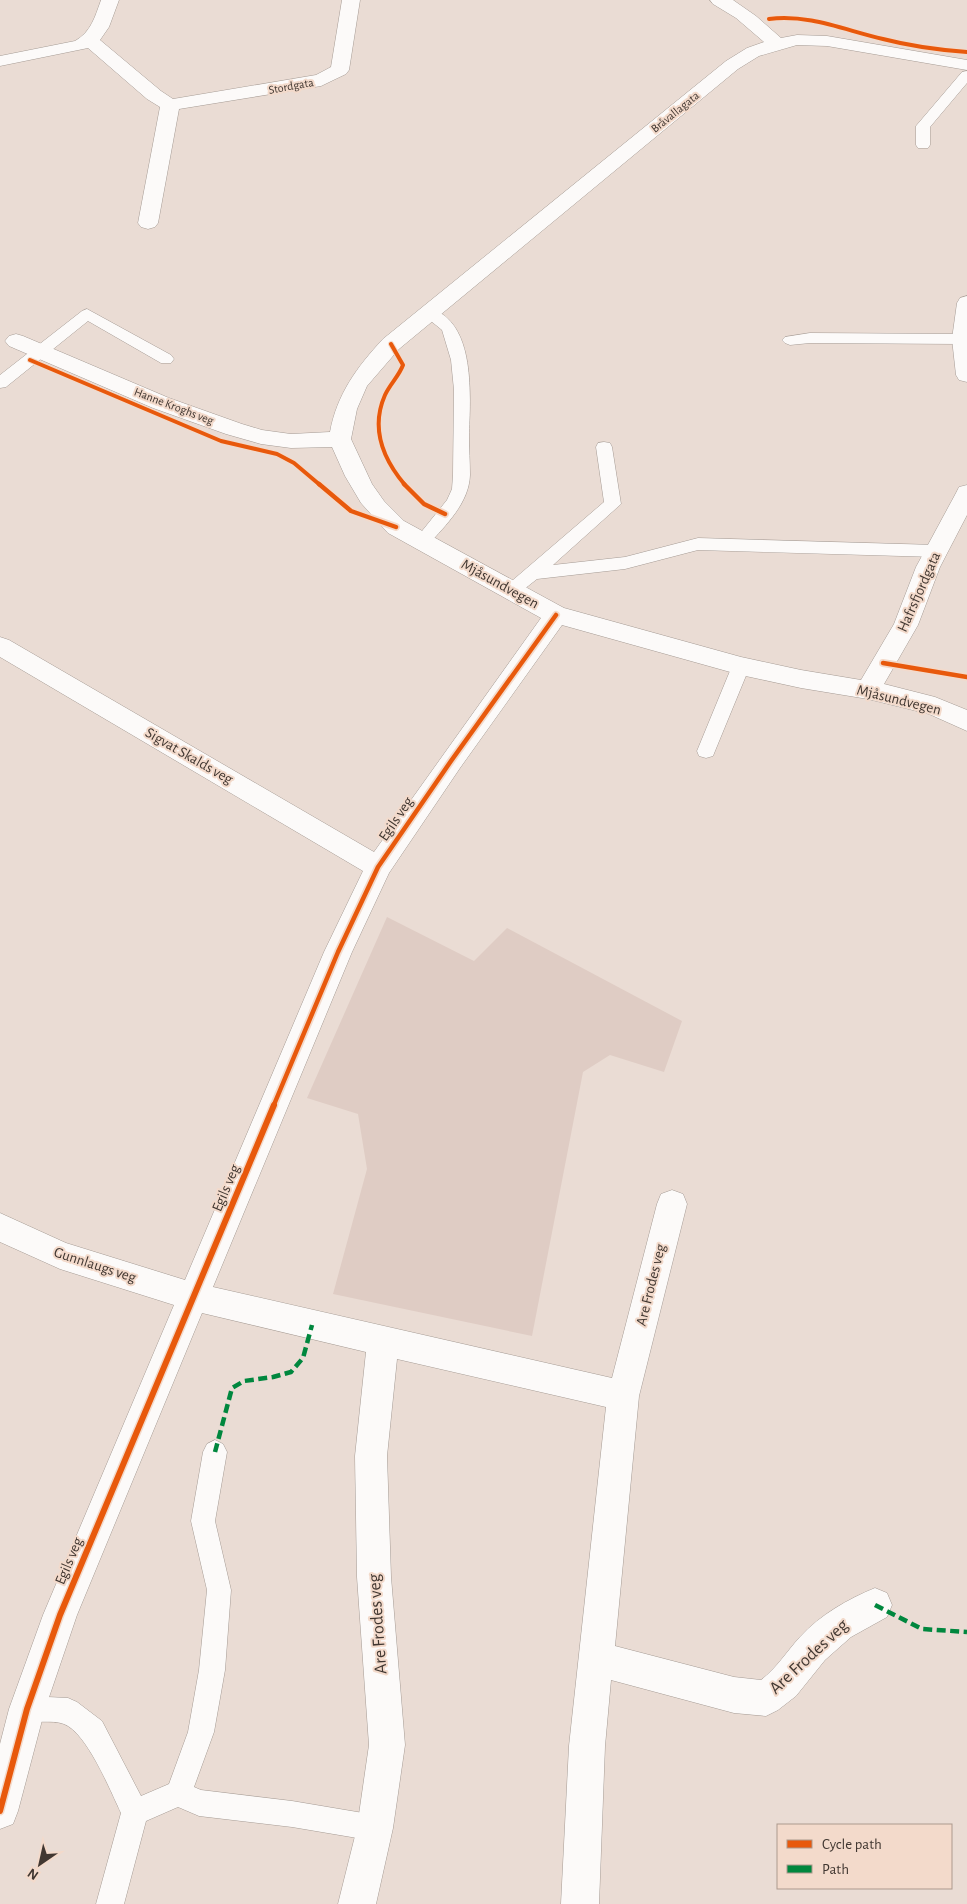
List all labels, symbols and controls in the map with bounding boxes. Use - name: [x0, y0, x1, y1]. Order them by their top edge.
- street label: Stordgata: [267, 76, 315, 96]
- street label: Bråvallagata: [649, 89, 702, 135]
- street label: Hanne Kroghs veg: [133, 385, 216, 427]
- street label: Hafrsfjordgata: [895, 550, 943, 634]
- street label: Mjåsundvegen: [459, 557, 541, 611]
- street label: Mjåsundvegen: [855, 682, 943, 718]
- street label: Sigvat Skalds veg: [143, 725, 236, 787]
- street label: Egils veg: [376, 794, 416, 844]
- street label: Egils veg: [209, 1162, 243, 1214]
- street label: Are Frodes veg: [634, 1242, 669, 1327]
- street label: Gunnlaugs veg: [52, 1245, 139, 1286]
- street label: Egils veg: [52, 1535, 86, 1587]
- street label: Are Frodes veg: [365, 1573, 390, 1675]
- street label: Are Frodes veg: [766, 1616, 852, 1698]
- legend: [777, 1824, 952, 1889]
- text: Cycle path: [822, 1837, 882, 1852]
- north arrow: [15, 1839, 65, 1889]
- text: Path: [822, 1862, 849, 1877]
- text: N: [25, 1865, 41, 1882]

